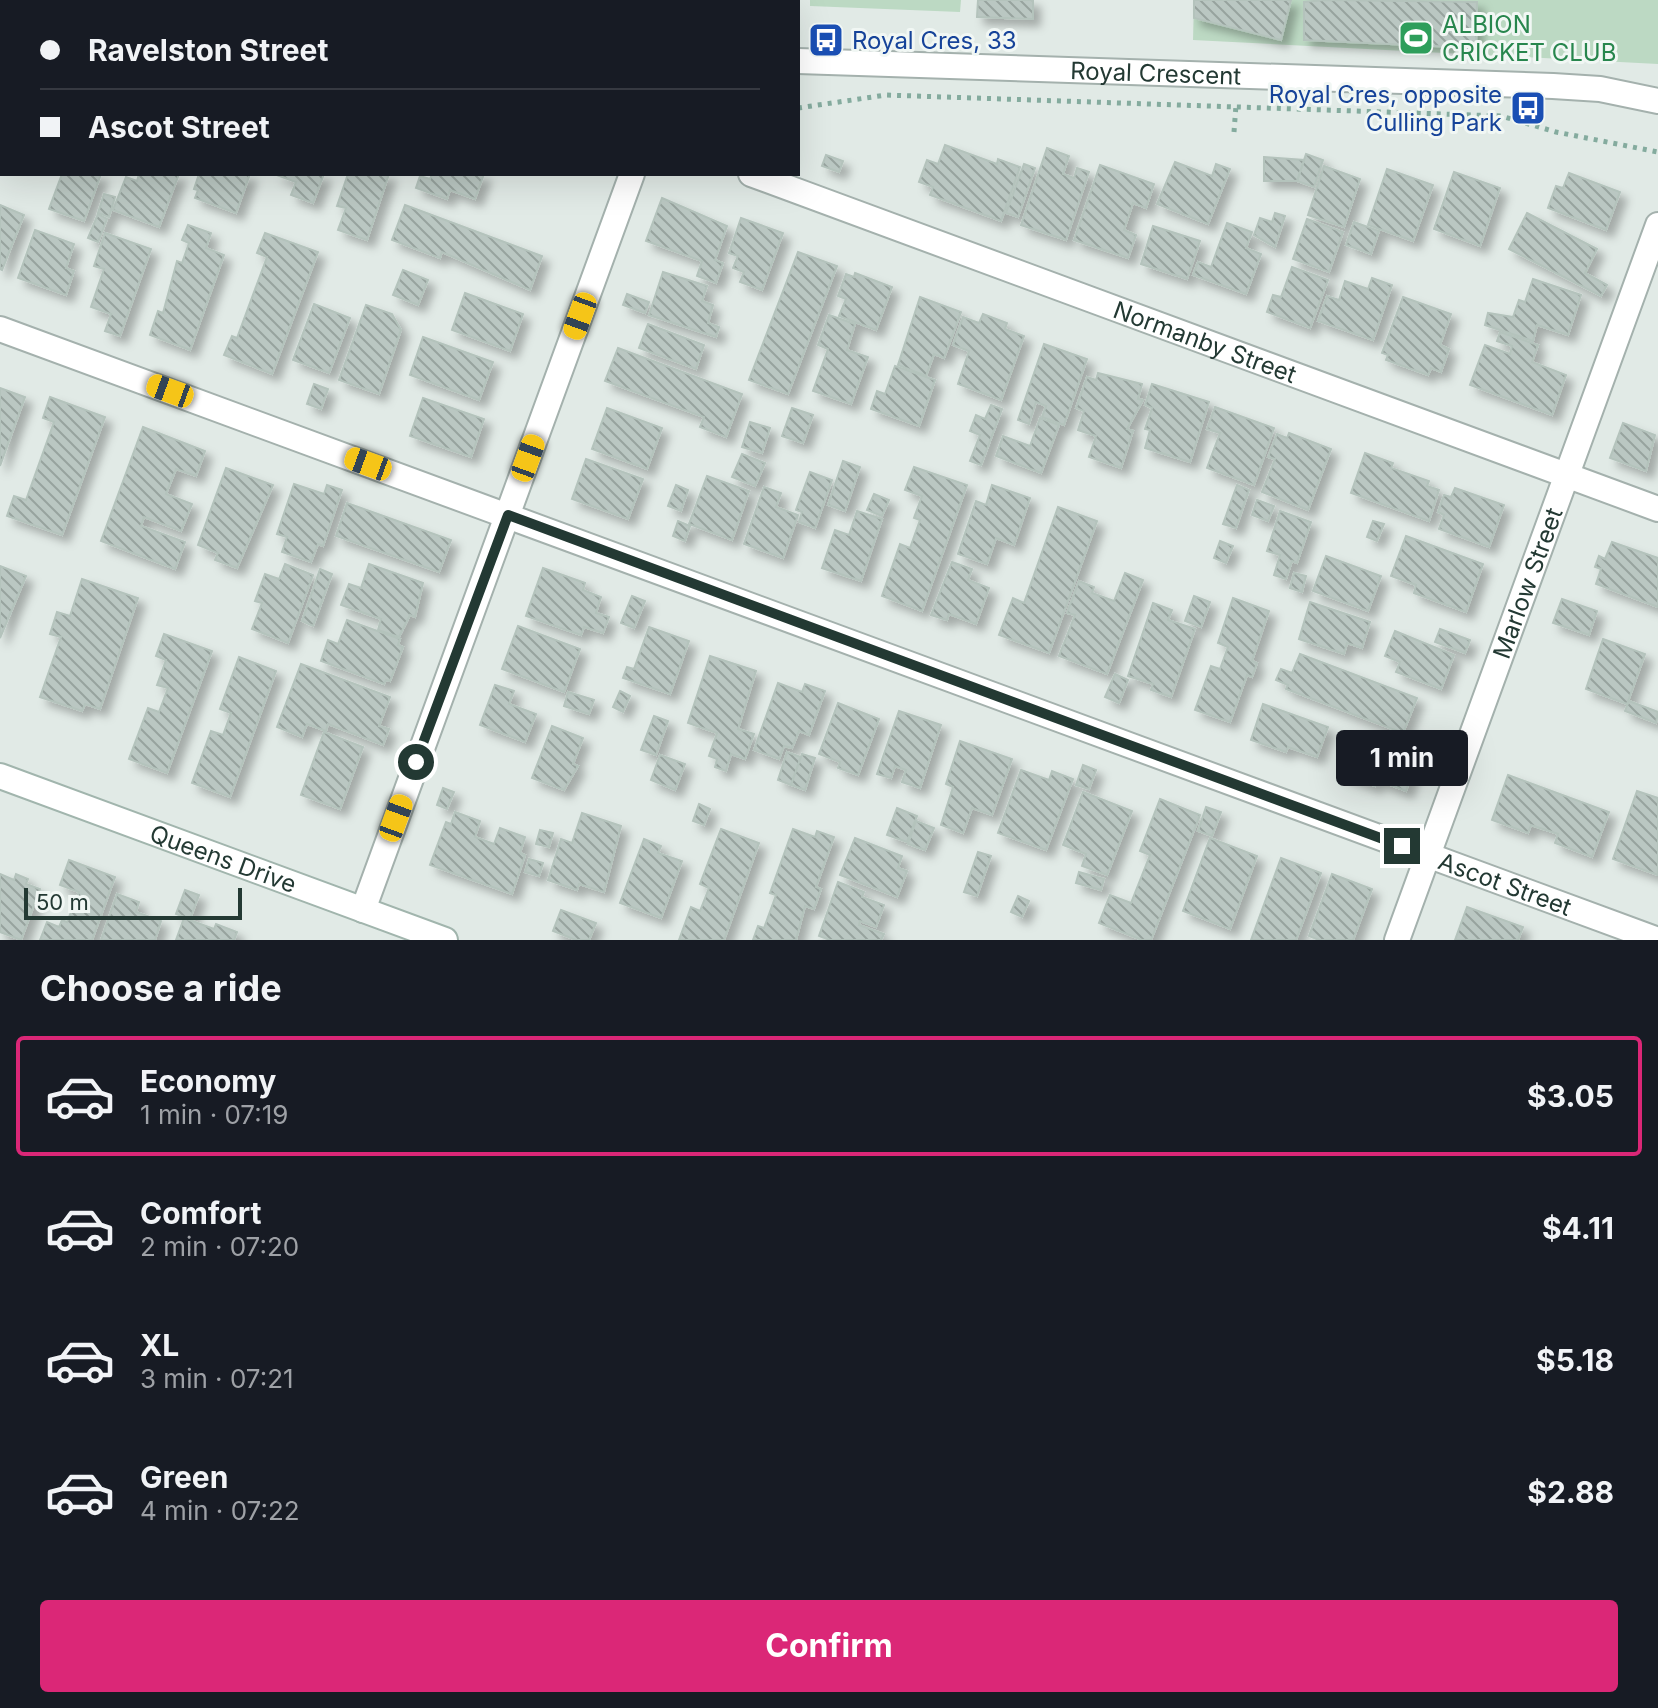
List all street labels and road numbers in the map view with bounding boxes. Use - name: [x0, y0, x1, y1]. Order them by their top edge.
- street label: Royal Crescent: [1070, 56, 1242, 90]
- street label: Normanby Street: [1110, 295, 1301, 389]
- street label: Marlow Street: [1487, 503, 1568, 662]
- street label: Queens Drive: [146, 818, 300, 898]
- street label: Ascot Street: [1434, 846, 1576, 921]

